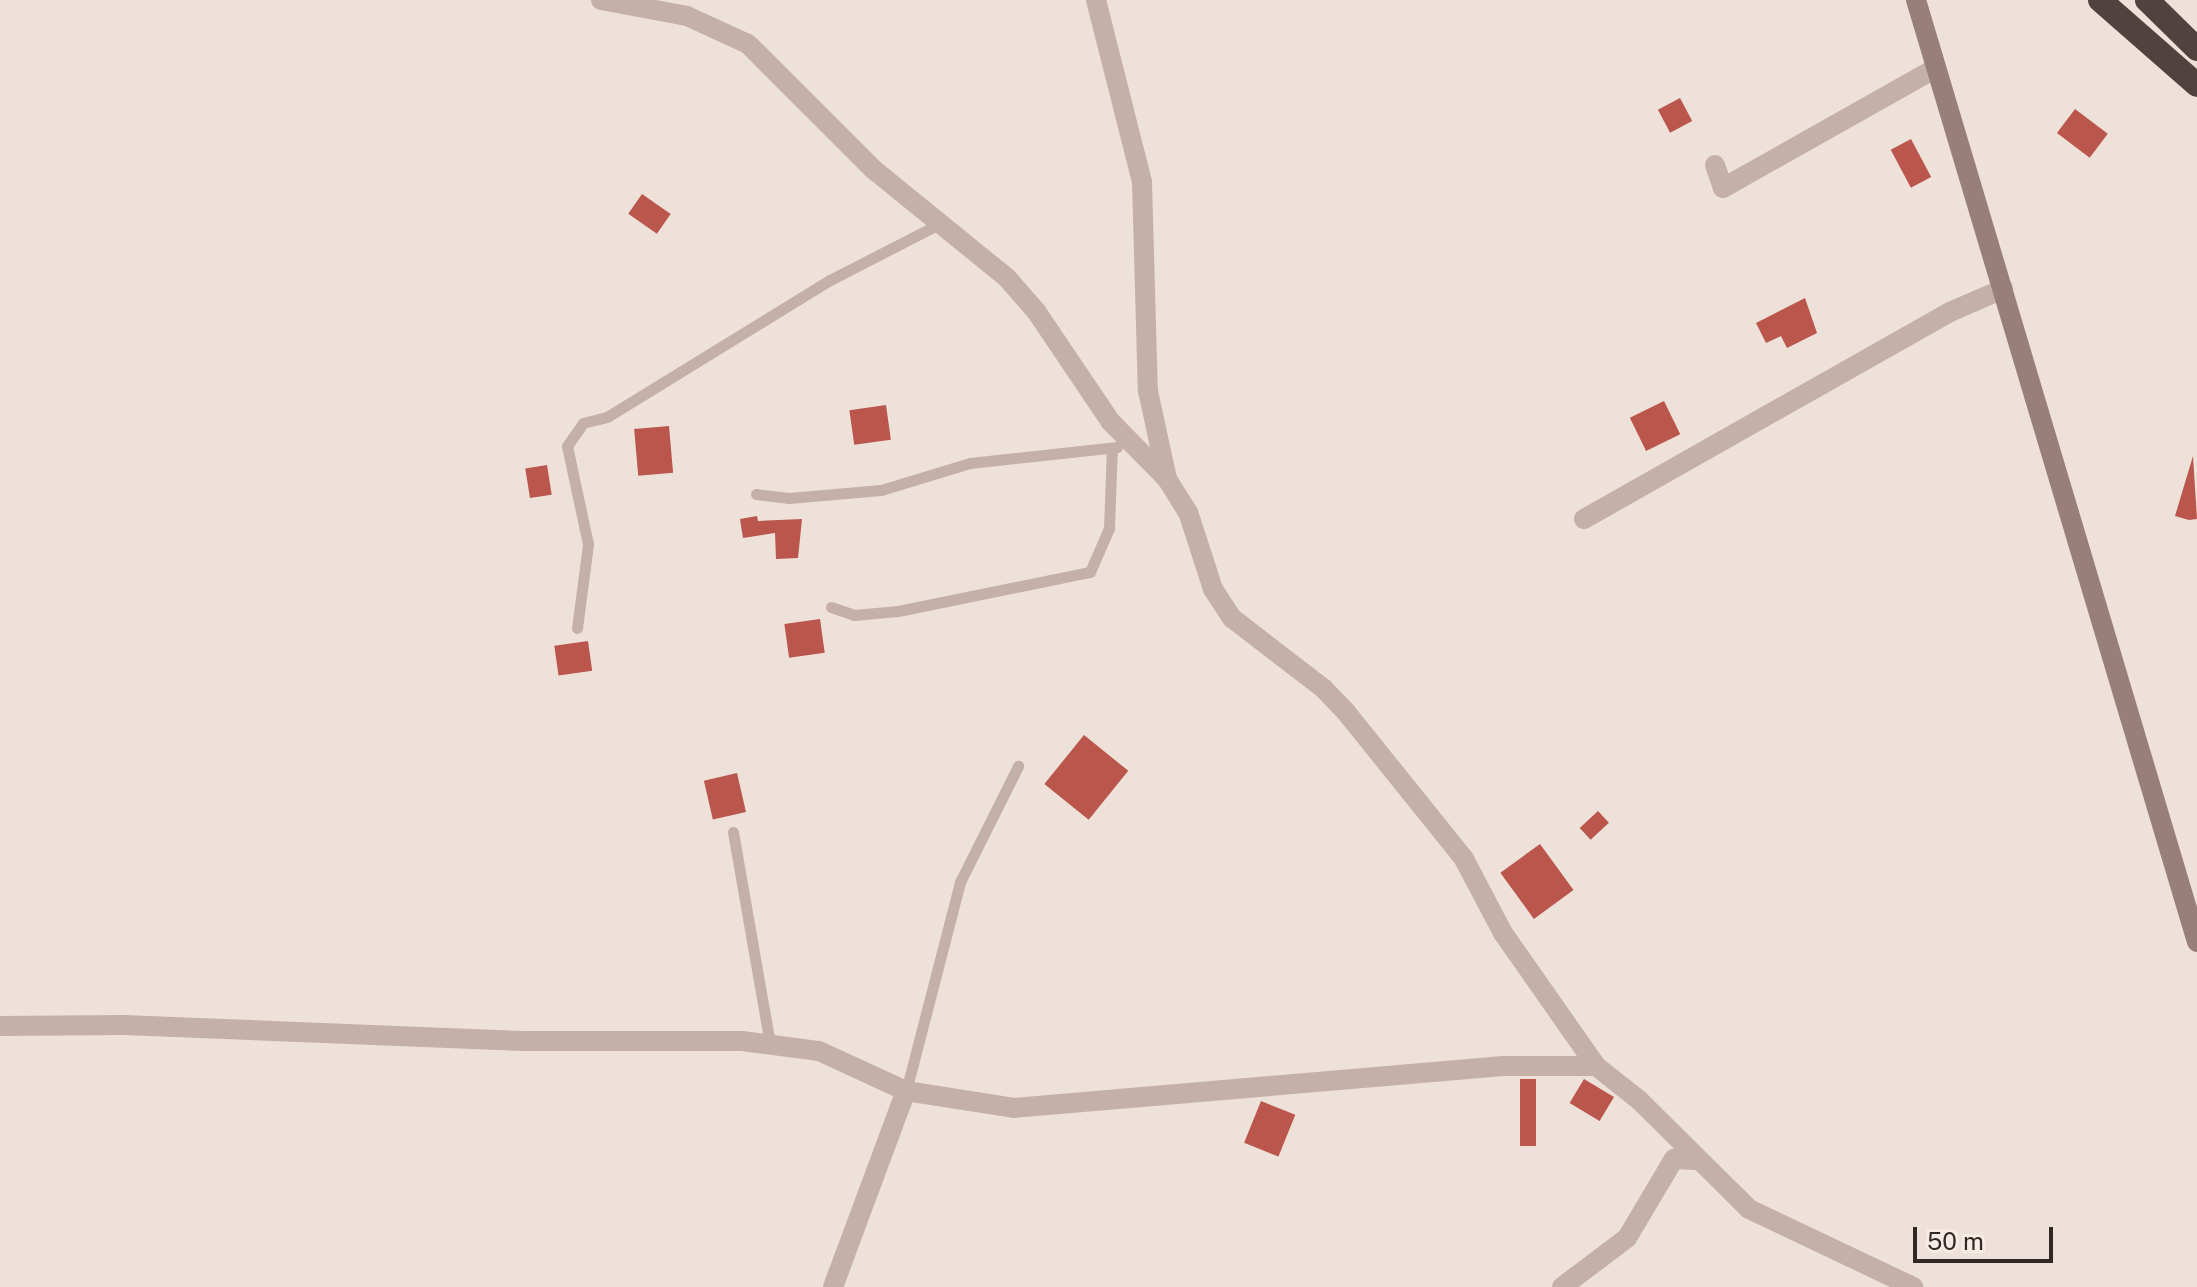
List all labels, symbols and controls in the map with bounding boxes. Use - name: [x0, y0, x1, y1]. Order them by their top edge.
- scale bar: [1917, 1211, 2057, 1261]
- text: 50 m: [1927, 1227, 1984, 1255]

